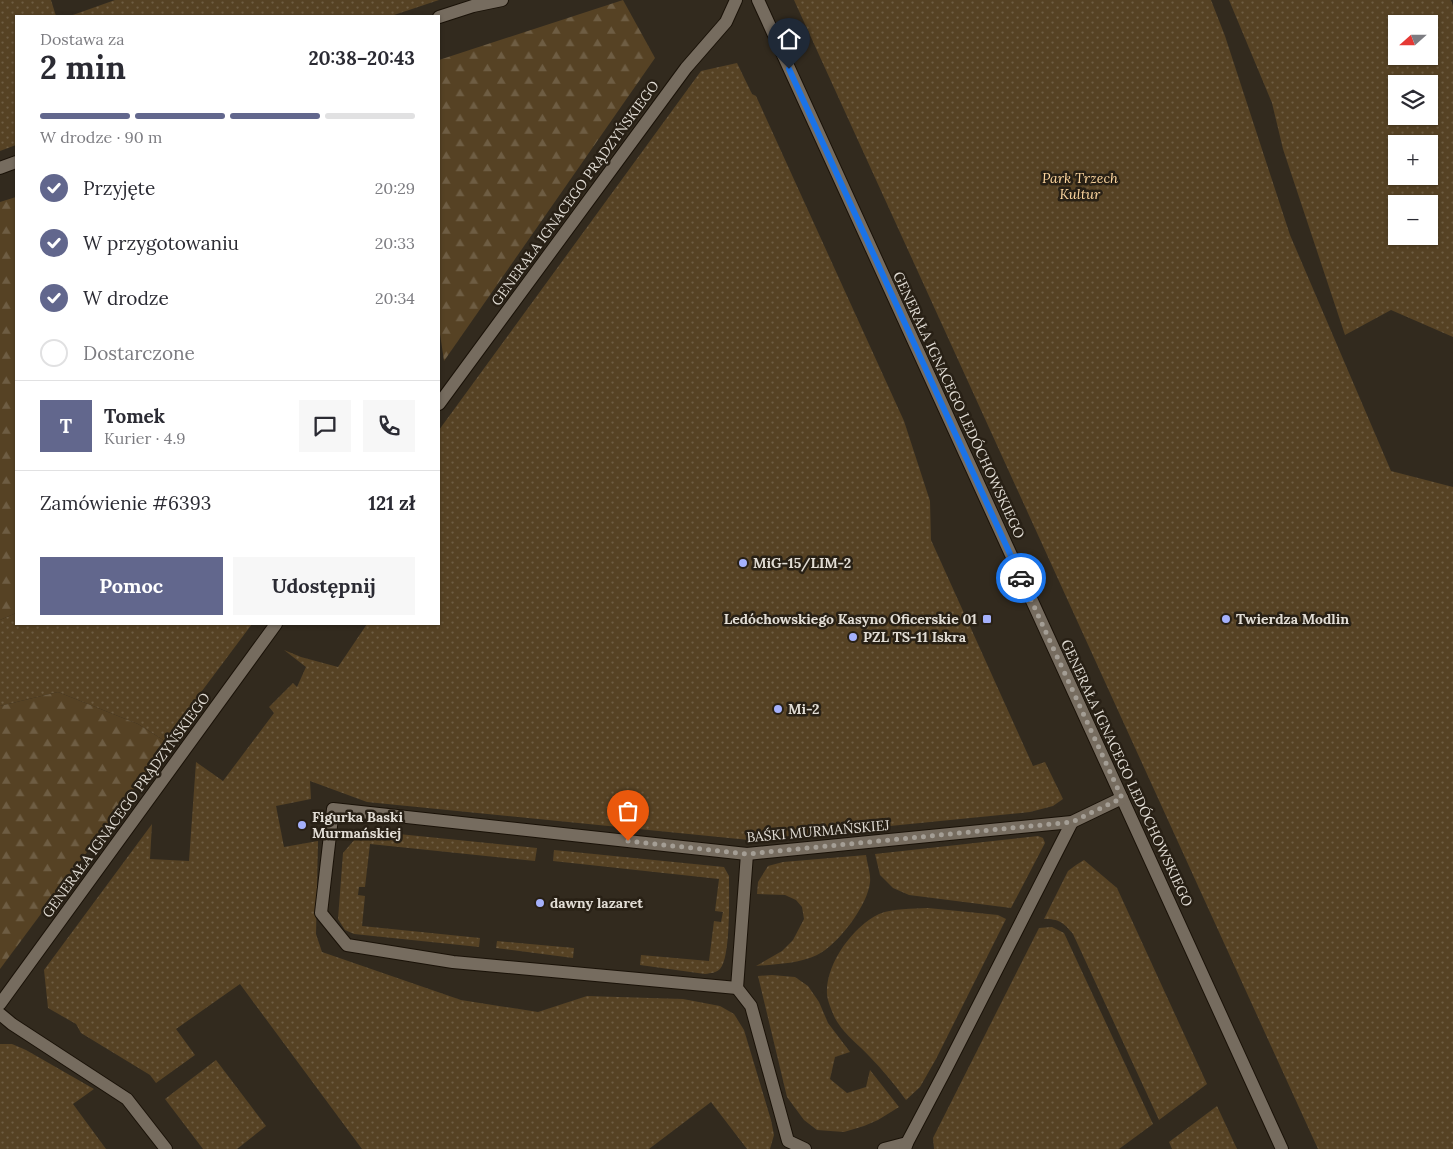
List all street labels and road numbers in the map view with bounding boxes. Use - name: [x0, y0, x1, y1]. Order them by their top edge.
- street label: GENERAŁA IGNACEGO PRĄDZYŃSKIEGO: [487, 77, 663, 309]
- street label: GENERAŁA IGNACEGO LEDÓCHOWSKIEGO: [889, 269, 1029, 541]
- street label: GENERAŁA IGNACEGO LEDÓCHOWSKIEGO: [1057, 637, 1197, 909]
- street label: GENERAŁA IGNACEGO PRĄDZYŃSKIEGO: [38, 689, 214, 921]
- street label: BAŚKI MURMAŃSKIEJ: [746, 816, 890, 846]

